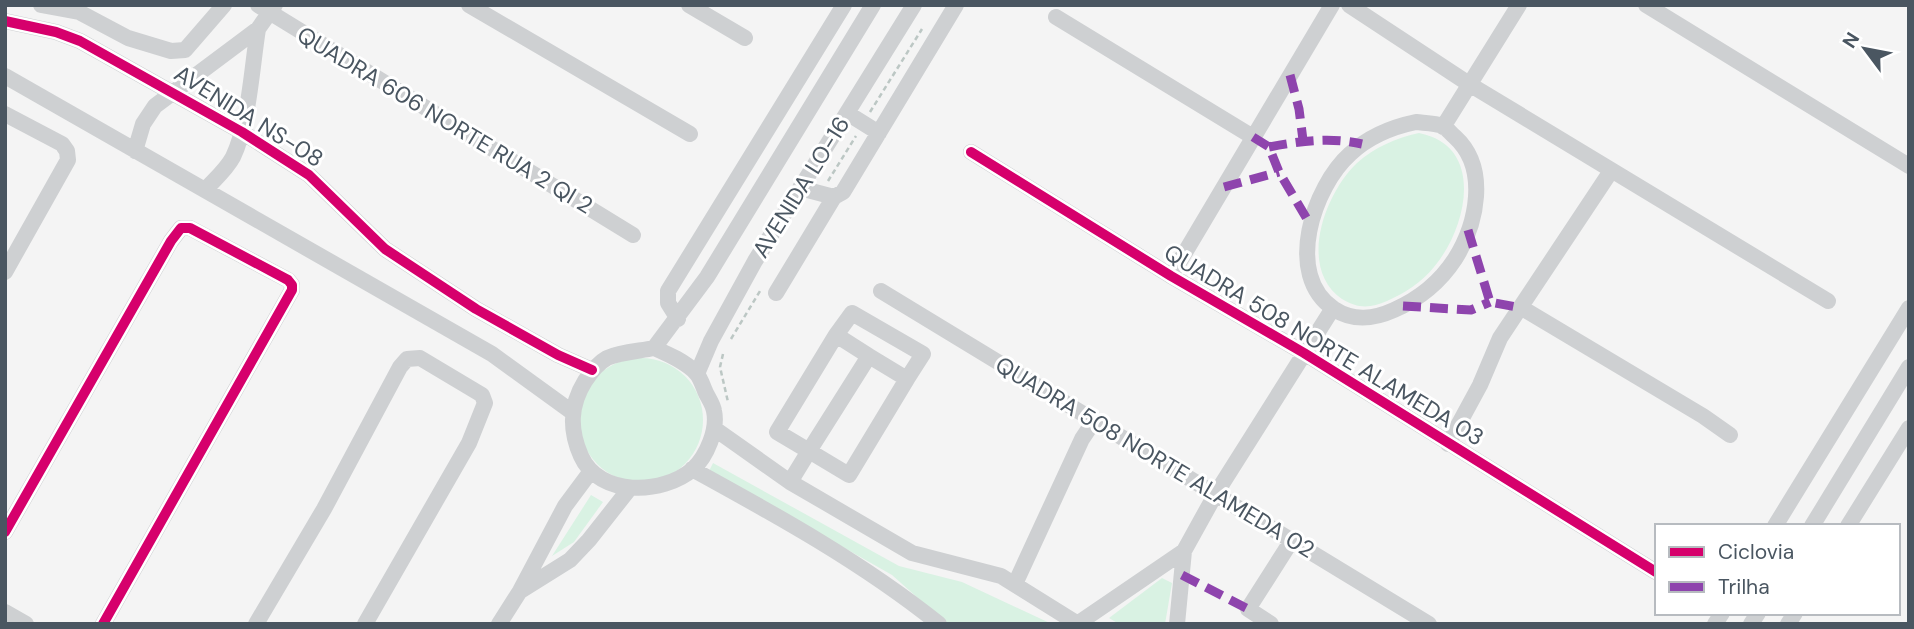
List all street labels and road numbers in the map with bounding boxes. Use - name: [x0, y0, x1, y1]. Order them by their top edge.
- street label: QUADRA 606 NORTE RUA 2 QI 2: [292, 20, 598, 220]
- street label: AVENIDA NS-08: [169, 58, 329, 174]
- street label: AVENIDA LO-16: [746, 111, 856, 263]
- street label: QUADRA 508 NORTE ALAMEDA 03: [1159, 237, 1489, 453]
- street label: QUADRA 508 NORTE ALAMEDA 02: [990, 350, 1320, 564]

